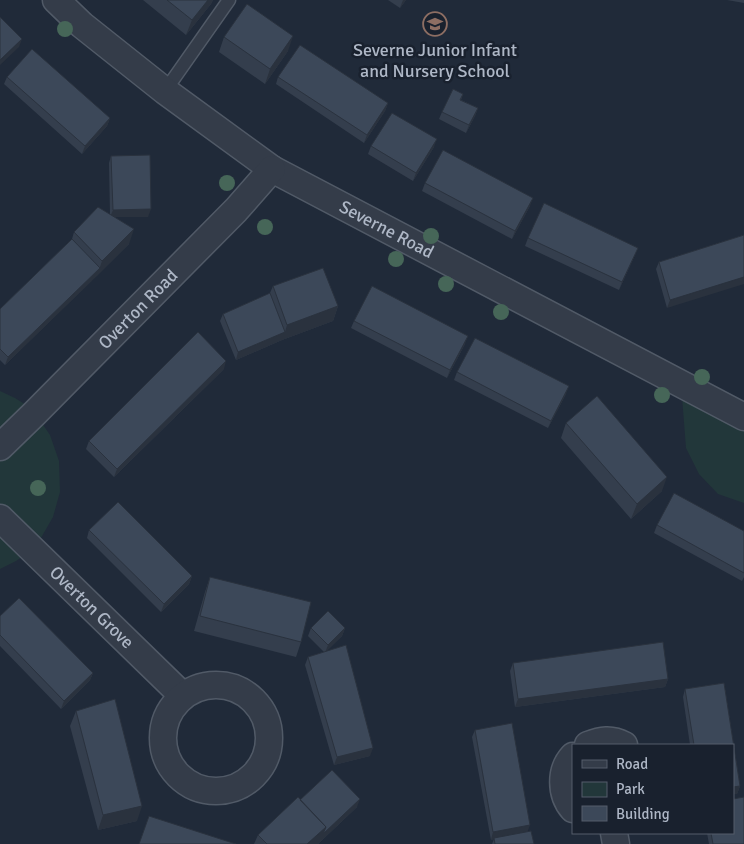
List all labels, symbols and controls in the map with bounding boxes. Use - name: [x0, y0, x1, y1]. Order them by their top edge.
- school or university icon: Severne Junior Infant and Nursery School: [422, 11, 448, 37]
- place label: Severne Junior Infant and Nursery School: [353, 39, 517, 82]
- street label: Severne Road: [336, 195, 438, 263]
- street label: Overton Road: [94, 265, 182, 354]
- street label: Overton Grove: [45, 561, 139, 653]
- legend: [572, 744, 734, 834]
- text: Road: [616, 755, 648, 773]
- text: Park: [616, 780, 645, 798]
- text: Building: [616, 805, 670, 823]

